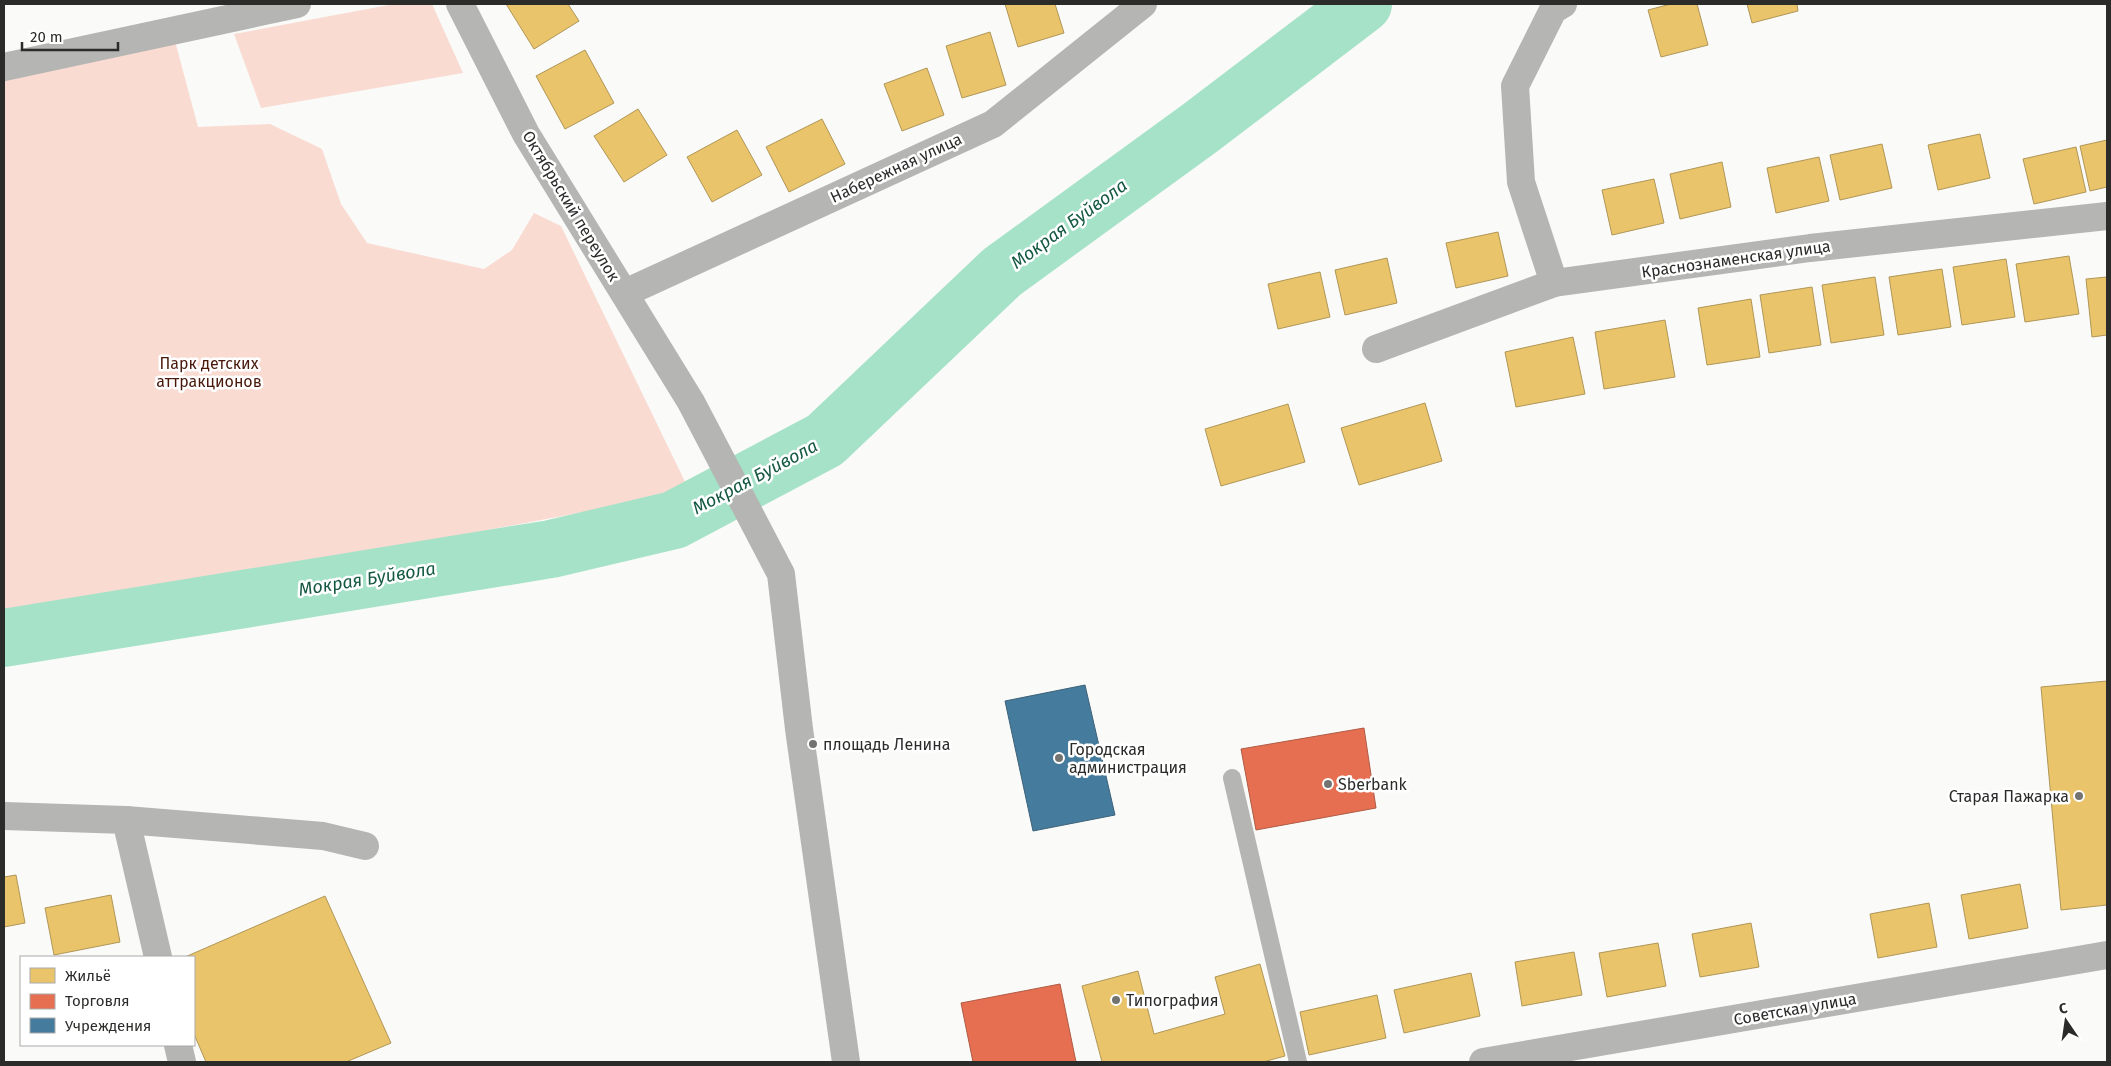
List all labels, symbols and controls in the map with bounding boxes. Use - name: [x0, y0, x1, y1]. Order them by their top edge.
- scale bar: [22, 20, 119, 52]
- text: 20 m: [30, 28, 63, 46]
- street label: Октябрьский переулок: [518, 127, 624, 285]
- street label: Набережная улица: [827, 129, 965, 207]
- water label: Мокрая Буйвола: [1006, 174, 1132, 274]
- street label: Краснознаменская улица: [1640, 236, 1832, 282]
- park label: Парк детских аттракционов: [156, 354, 262, 391]
- water label: Мокрая Буйвола: [689, 435, 821, 519]
- water label: Мокрая Буйвола: [297, 557, 437, 601]
- place label: площадь Ленина: [823, 735, 950, 754]
- marker: площадь Ленина: [807, 738, 819, 750]
- place label: Городская администрация: [1069, 740, 1187, 777]
- marker: Городская администрация: [1053, 752, 1065, 764]
- place label: Sberbank: [1338, 775, 1408, 794]
- marker: Sberbank: [1322, 778, 1334, 790]
- place label: Старая Пажарка: [1949, 787, 2069, 806]
- marker: Старая Пажарка: [2073, 790, 2085, 802]
- legend: [20, 956, 195, 1046]
- text: Жильё: [65, 967, 111, 985]
- street label: Советская улица: [1732, 989, 1858, 1029]
- place label: Типография: [1126, 991, 1219, 1010]
- text: Торговля: [65, 992, 130, 1010]
- marker: Типография: [1110, 994, 1122, 1006]
- north arrow: [2041, 996, 2091, 1046]
- text: С: [2057, 1000, 2069, 1018]
- text: Учреждения: [65, 1017, 151, 1035]

